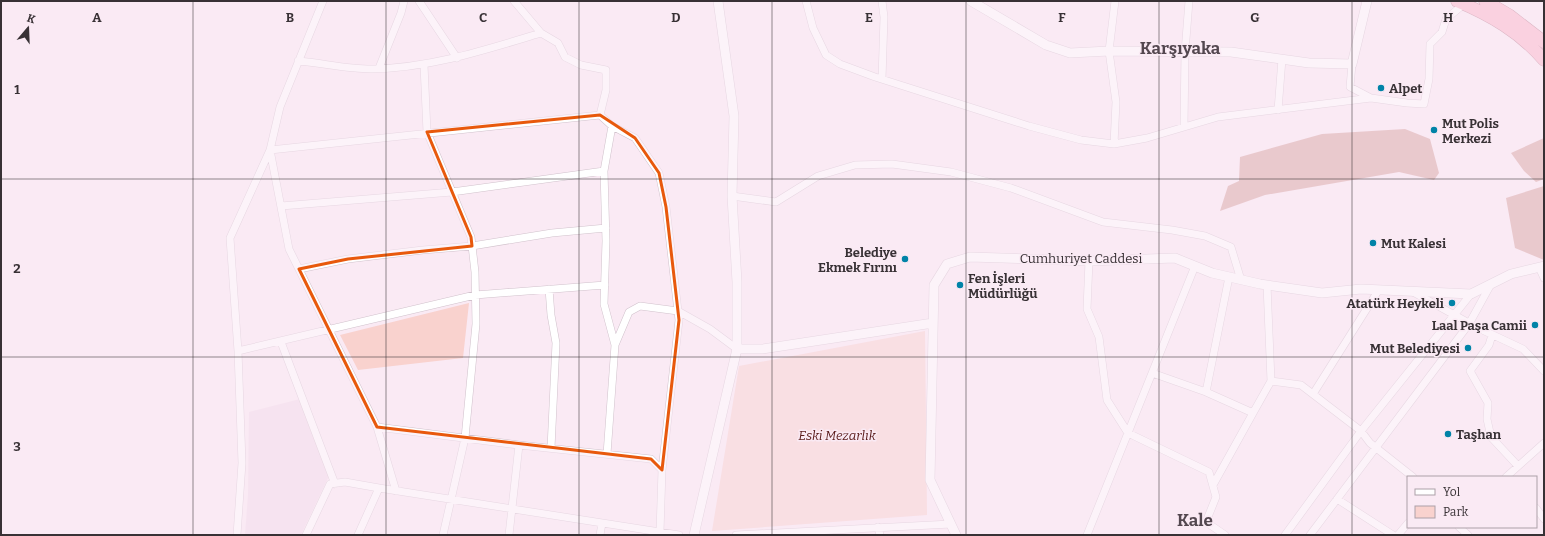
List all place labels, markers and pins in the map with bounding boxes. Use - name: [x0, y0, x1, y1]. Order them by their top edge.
- place label: Alpet: [1389, 81, 1422, 96]
- marker: Alpet: [1376, 83, 1386, 93]
- place label: Mut Polis Merkezi: [1442, 116, 1499, 146]
- marker: Mut Polis Merkezi: [1429, 125, 1439, 135]
- place label: Mut Kalesi: [1381, 236, 1446, 251]
- marker: Mut Kalesi: [1368, 238, 1378, 248]
- place label: Belediye Ekmek Fırını: [818, 245, 897, 275]
- marker: Belediye Ekmek Fırını: [900, 254, 910, 264]
- place label: Fen İşleri Müdürlüğü: [968, 271, 1037, 301]
- marker: Fen İşleri Müdürlüğü: [955, 280, 965, 290]
- place label: Atatürk Heykeli: [1347, 296, 1444, 311]
- marker: Atatürk Heykeli: [1447, 298, 1457, 308]
- place label: Laal Paşa Camii: [1432, 318, 1527, 333]
- marker: Laal Paşa Camii: [1530, 320, 1540, 330]
- place label: Mut Belediyesi: [1370, 341, 1460, 356]
- marker: Mut Belediyesi: [1463, 343, 1473, 353]
- place label: Taşhan: [1456, 427, 1502, 442]
- marker: Taşhan: [1443, 429, 1453, 439]

